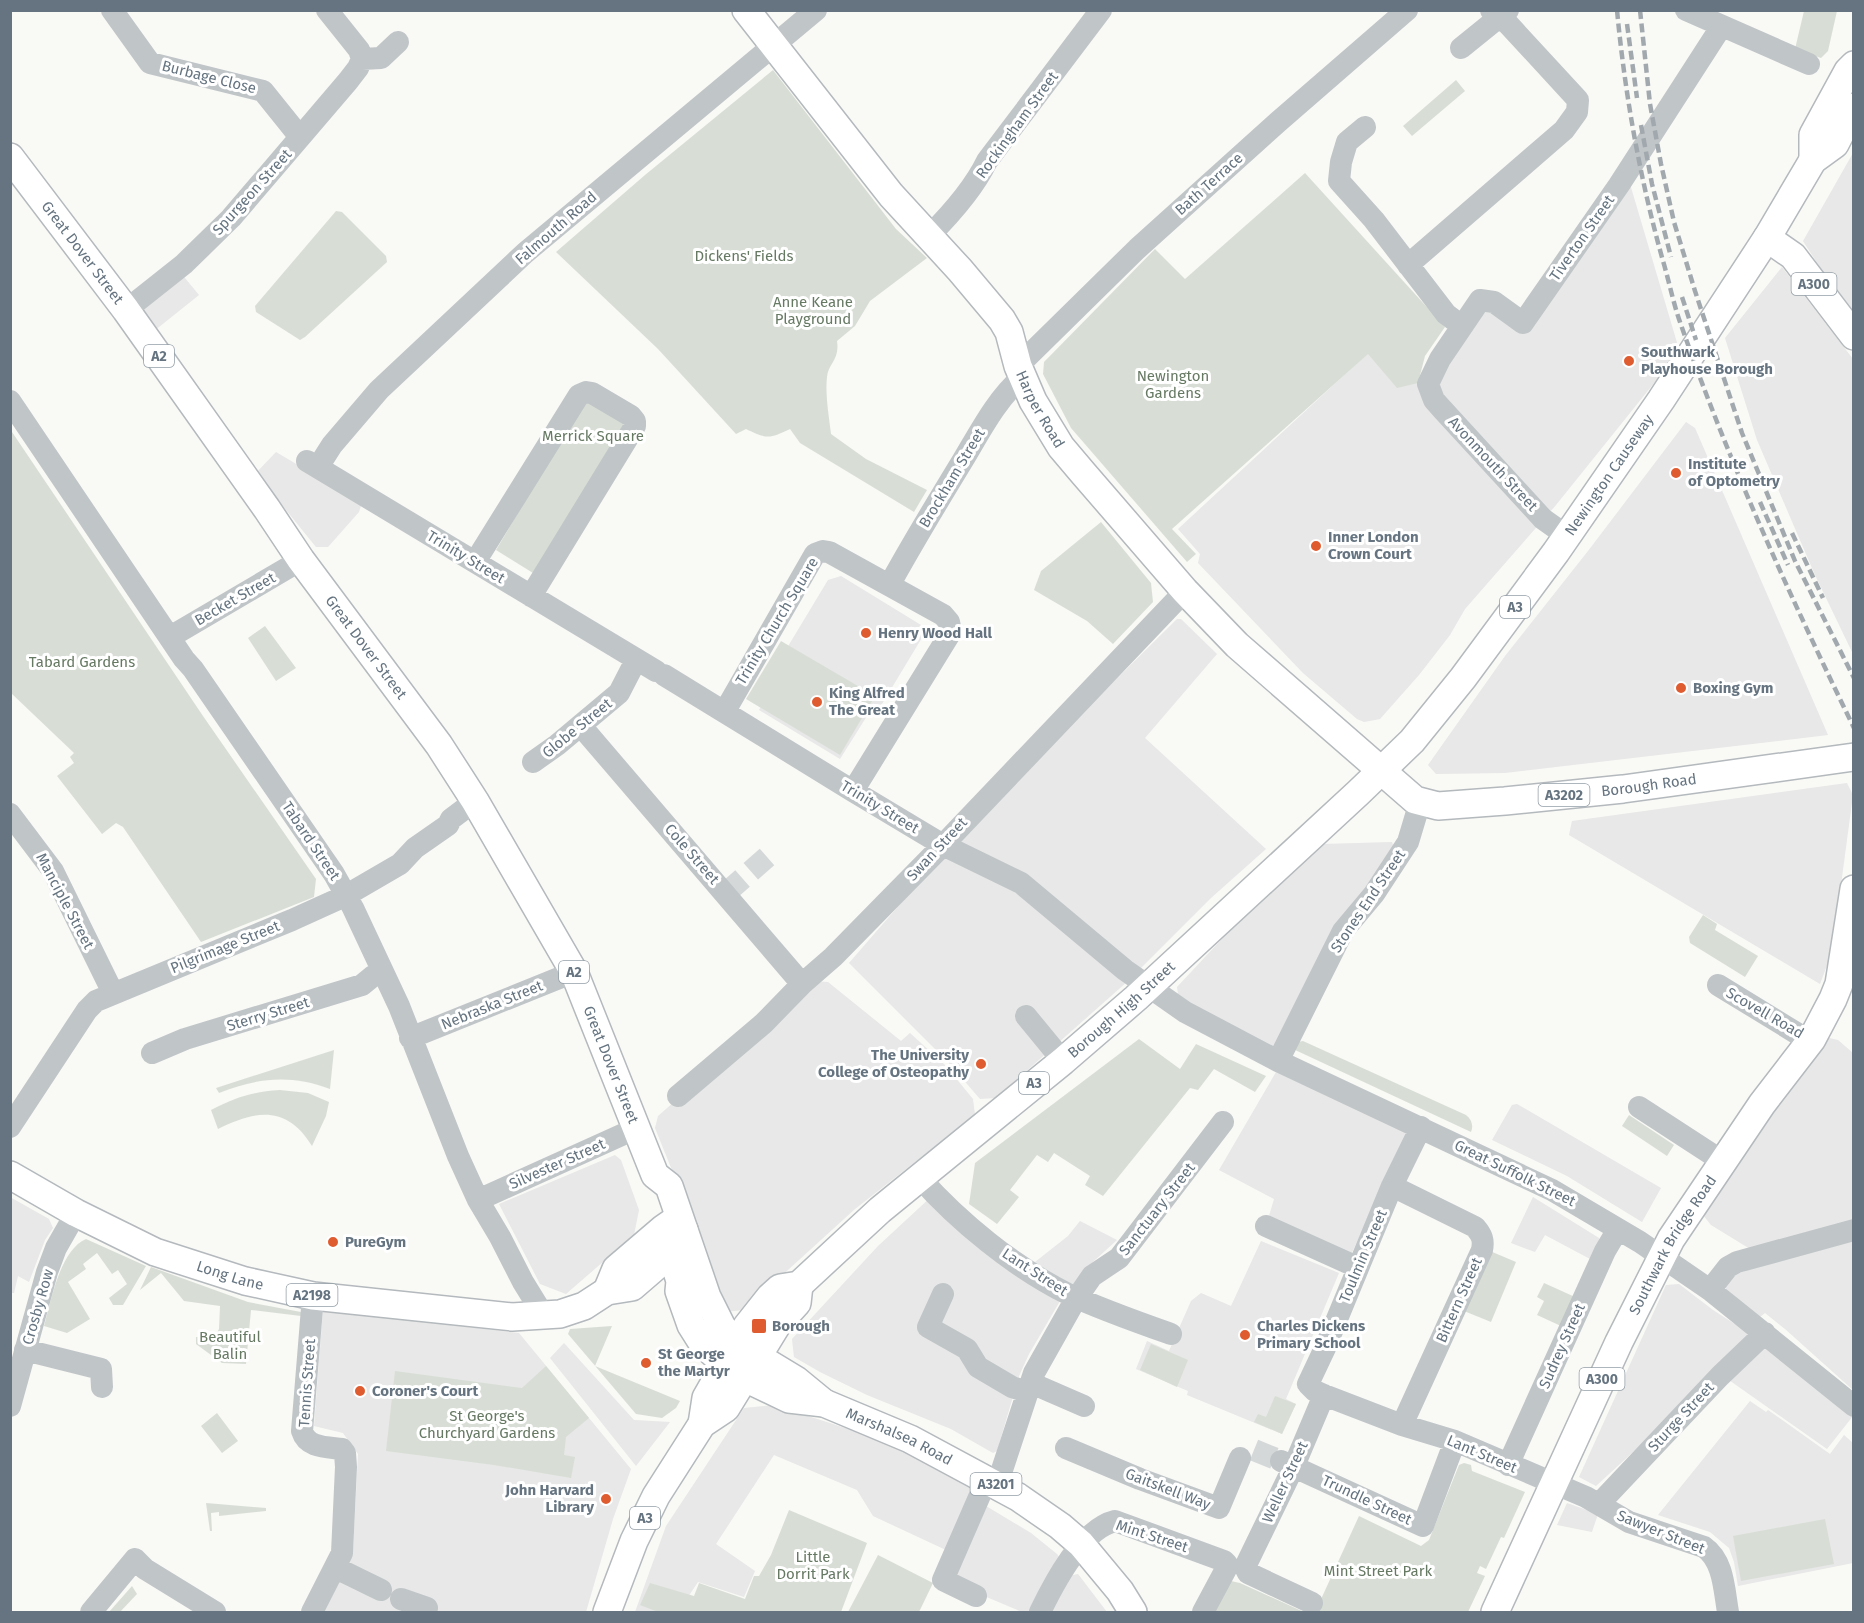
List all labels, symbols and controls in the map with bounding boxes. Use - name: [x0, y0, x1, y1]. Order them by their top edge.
- street label: Burbage Close: [160, 57, 258, 97]
- street label: Rockingham Street: [972, 68, 1062, 182]
- street label: Spurgeon Street: [209, 145, 296, 239]
- street label: Bath Terrace: [1171, 149, 1247, 219]
- street label: Falmouth Road: [512, 188, 600, 268]
- street label: Tiverton Street: [1546, 191, 1619, 284]
- street label: Great Dover Street: [38, 197, 128, 308]
- park label: Dickens' Fields: [694, 247, 794, 265]
- road number: A300: [1792, 273, 1836, 295]
- park label: Anne Keane Playground: [773, 293, 853, 328]
- place label: Southwark Playhouse Borough: [1641, 343, 1773, 378]
- road number: A2: [144, 345, 174, 367]
- marker: Southwark Playhouse Borough: [1622, 354, 1636, 368]
- park label: Newington Gardens: [1137, 367, 1209, 402]
- street label: Harper Road: [1012, 368, 1068, 451]
- street label: Newington Causeway: [1561, 411, 1658, 539]
- street label: Avonmouth Street: [1445, 413, 1542, 515]
- street label: Brockham Street: [915, 425, 989, 531]
- park label: Merrick Square: [542, 427, 644, 445]
- place label: Institute of Optometry: [1688, 455, 1780, 490]
- marker: Institute of Optometry: [1669, 466, 1683, 480]
- street label: Trinity Street: [424, 527, 509, 588]
- place label: Inner London Crown Court: [1328, 528, 1419, 563]
- marker: Inner London Crown Court: [1309, 539, 1323, 553]
- street label: Trinity Church Square: [732, 554, 822, 688]
- street label: Becket Street: [191, 568, 279, 629]
- street label: Great Dover Street: [322, 592, 411, 703]
- road number: A3: [1500, 596, 1530, 618]
- place label: Henry Wood Hall: [878, 624, 992, 642]
- marker: Henry Wood Hall: [859, 626, 873, 640]
- park label: Tabard Gardens: [29, 653, 135, 671]
- place label: Boxing Gym: [1693, 679, 1773, 697]
- marker: Boxing Gym: [1674, 681, 1688, 695]
- place label: King Alfred The Great: [829, 684, 905, 719]
- street label: Globe Street: [539, 694, 616, 762]
- marker: King Alfred The Great: [810, 695, 824, 709]
- street label: Borough Road: [1600, 770, 1698, 800]
- street label: Trinity Street: [838, 777, 923, 838]
- road number: A3202: [1538, 784, 1590, 806]
- street label: Tabard Street: [278, 798, 344, 884]
- street label: Swan Street: [903, 813, 971, 885]
- street label: Cole Street: [661, 820, 723, 888]
- street label: Stones End Street: [1327, 846, 1409, 956]
- street label: Manciple Street: [32, 850, 98, 953]
- street label: Pilgrimage Street: [168, 917, 283, 977]
- street label: Borough High Street: [1064, 957, 1179, 1062]
- road number: A2: [559, 961, 589, 983]
- street label: Nebraska Street: [439, 976, 546, 1034]
- street label: Scovell Road: [1723, 984, 1807, 1042]
- street label: Sterry Street: [225, 993, 312, 1035]
- street label: Great Dover Street: [580, 1003, 643, 1127]
- place label: The University College of Osteopathy: [818, 1046, 969, 1081]
- marker: The University College of Osteopathy: [974, 1057, 988, 1071]
- road number: A3: [1019, 1072, 1049, 1094]
- street label: Silvester Street: [506, 1135, 608, 1193]
- street label: Great Suffolk Street: [1451, 1136, 1579, 1210]
- street label: Sanctuary Street: [1115, 1159, 1199, 1259]
- street label: Southwark Bridge Road: [1625, 1172, 1720, 1318]
- street label: Toulmin Street: [1335, 1206, 1391, 1305]
- place label: PureGym: [345, 1233, 406, 1251]
- marker: PureGym: [326, 1235, 340, 1249]
- street label: Lant Street: [999, 1244, 1072, 1300]
- street label: Bittern Street: [1432, 1254, 1486, 1345]
- street label: Long Lane: [194, 1257, 265, 1294]
- street label: Crosby Row: [19, 1267, 57, 1347]
- road number: A2198: [286, 1284, 338, 1306]
- street label: Sudrey Street: [1535, 1300, 1589, 1391]
- marker: Borough: [750, 1317, 768, 1335]
- place label: Borough: [772, 1317, 830, 1335]
- place label: Charles Dickens Primary School: [1257, 1317, 1365, 1352]
- park label: Beautiful Balin: [199, 1328, 262, 1363]
- marker: Charles Dickens Primary School: [1238, 1328, 1252, 1342]
- street label: Tennis Street: [295, 1338, 319, 1428]
- place label: St George the Martyr: [658, 1345, 731, 1380]
- marker: St George the Martyr: [639, 1356, 653, 1370]
- road number: A300: [1580, 1368, 1624, 1390]
- street label: Sturge Street: [1644, 1378, 1718, 1455]
- place label: Coroner's Court: [372, 1382, 478, 1400]
- marker: Coroner's Court: [353, 1384, 367, 1398]
- street label: Marshalsea Road: [843, 1404, 956, 1469]
- park label: St George's Churchyard Gardens: [419, 1407, 555, 1442]
- street label: Lant Street: [1444, 1431, 1520, 1477]
- street label: Weller Street: [1258, 1438, 1312, 1526]
- street label: Gaitskell Way: [1123, 1464, 1214, 1514]
- street label: Trundle Street: [1319, 1471, 1415, 1529]
- road number: A3201: [970, 1473, 1022, 1495]
- place label: John Harvard Library: [504, 1481, 594, 1516]
- marker: John Harvard Library: [599, 1492, 613, 1506]
- street label: Sawyer Street: [1615, 1506, 1708, 1558]
- road number: A3: [630, 1507, 660, 1529]
- street label: Mint Street: [1114, 1516, 1191, 1556]
- park label: Little Dorrit Park: [776, 1548, 850, 1583]
- park label: Mint Street Park: [1324, 1562, 1432, 1580]

